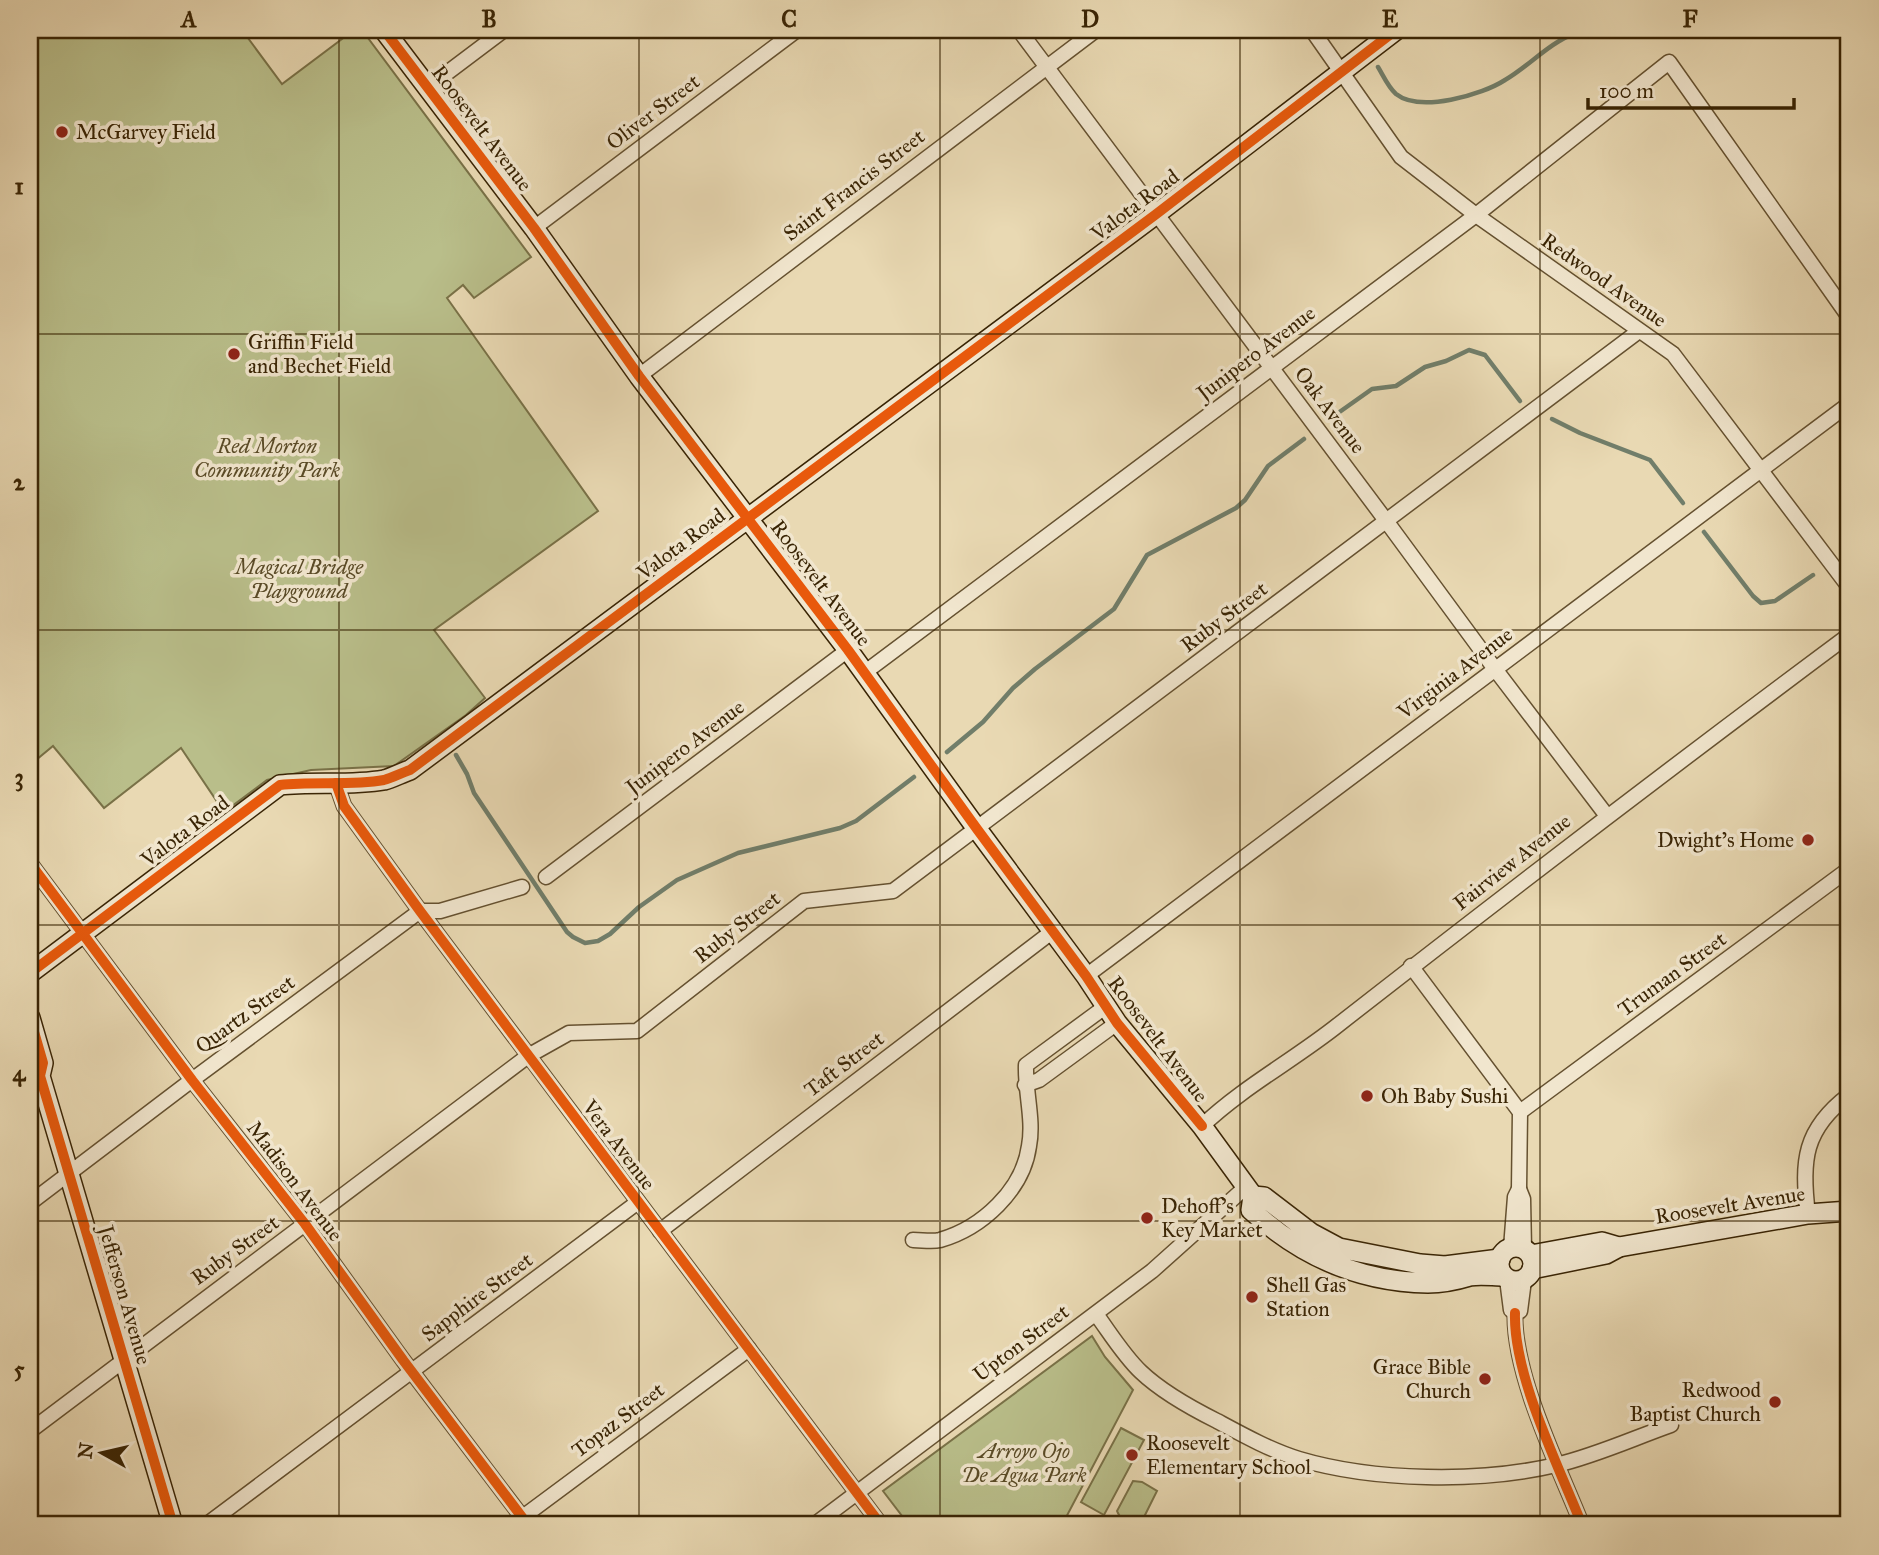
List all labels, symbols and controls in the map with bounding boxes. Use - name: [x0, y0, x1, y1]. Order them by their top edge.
- text: A: [179, 5, 197, 33]
- text: B: [481, 5, 497, 33]
- text: C: [781, 5, 797, 33]
- text: D: [1081, 5, 1099, 33]
- text: E: [1382, 5, 1399, 33]
- text: F: [1682, 5, 1698, 33]
- street label: Roosevelt Avenue: [426, 60, 538, 197]
- scale bar: [1588, 66, 1795, 110]
- street label: Oliver Street: [601, 68, 705, 156]
- text: 100 m: [1599, 78, 1654, 104]
- place label: McGarvey Field: [76, 119, 216, 145]
- street label: Saint Francis Street: [778, 123, 930, 247]
- marker: McGarvey Field: [54, 124, 70, 140]
- street label: Valota Road: [1085, 163, 1185, 247]
- text: 1: [14, 172, 24, 200]
- street label: Redwood Avenue: [1536, 227, 1672, 333]
- street label: Junipero Avenue: [1190, 300, 1321, 407]
- place label: Griffin Field and Bechet Field: [248, 329, 392, 379]
- marker: Griffin Field and Bechet Field: [226, 346, 242, 362]
- street label: Oak Avenue: [1289, 361, 1371, 459]
- park label: Red Morton Community Park: [194, 433, 341, 483]
- text: 2: [13, 468, 25, 496]
- street label: Valota Road: [631, 502, 731, 586]
- street label: Roosevelt Avenue: [765, 515, 877, 652]
- park label: Magical Bridge Playground: [233, 554, 364, 604]
- street label: Ruby Street: [1175, 576, 1273, 658]
- street label: Virginia Avenue: [1392, 621, 1518, 725]
- street label: Junipero Avenue: [619, 694, 750, 801]
- text: 3: [14, 763, 24, 792]
- street label: Valota Road: [135, 789, 235, 873]
- street label: Fairview Avenue: [1448, 808, 1576, 916]
- place label: Dwight's Home: [1657, 827, 1794, 853]
- marker: Dwight's Home: [1800, 832, 1816, 848]
- street label: Ruby Street: [689, 885, 786, 969]
- street label: Truman Street: [1613, 926, 1732, 1022]
- street label: Quartz Street: [190, 969, 300, 1059]
- street label: Roosevelt Avenue: [1102, 971, 1214, 1108]
- street label: Taft Street: [799, 1025, 889, 1102]
- text: 4: [13, 1059, 27, 1087]
- place label: Oh Baby Sushi: [1381, 1083, 1509, 1109]
- marker: Oh Baby Sushi: [1359, 1088, 1375, 1104]
- street label: Vera Avenue: [576, 1094, 661, 1195]
- street label: Madison Avenue: [241, 1116, 349, 1247]
- street label: Roosevelt Avenue: [1653, 1180, 1807, 1230]
- place label: Dehoff's Key Market: [1161, 1193, 1263, 1243]
- street label: Ruby Street: [186, 1209, 284, 1291]
- marker: Dehoff's Key Market: [1139, 1210, 1155, 1226]
- street label: Jefferson Avenue: [92, 1221, 157, 1368]
- street label: Sapphire Street: [416, 1246, 538, 1347]
- place label: Shell Gas Station: [1266, 1272, 1346, 1322]
- marker: Shell Gas Station: [1244, 1289, 1260, 1305]
- street label: Upton Street: [968, 1298, 1074, 1387]
- place label: Grace Bible Church: [1373, 1354, 1471, 1404]
- text: 5: [14, 1355, 25, 1383]
- marker: Grace Bible Church: [1477, 1371, 1493, 1387]
- street label: Topaz Street: [567, 1376, 670, 1463]
- place label: Redwood Baptist Church: [1630, 1377, 1761, 1427]
- marker: Redwood Baptist Church: [1767, 1394, 1783, 1410]
- north arrow: [66, 1418, 136, 1488]
- place label: Roosevelt Elementary School: [1146, 1430, 1311, 1480]
- park label: Arroyo Ojo De Agua Park: [961, 1438, 1087, 1488]
- text: N: [73, 1441, 98, 1460]
- marker: Roosevelt Elementary School: [1124, 1447, 1140, 1463]

